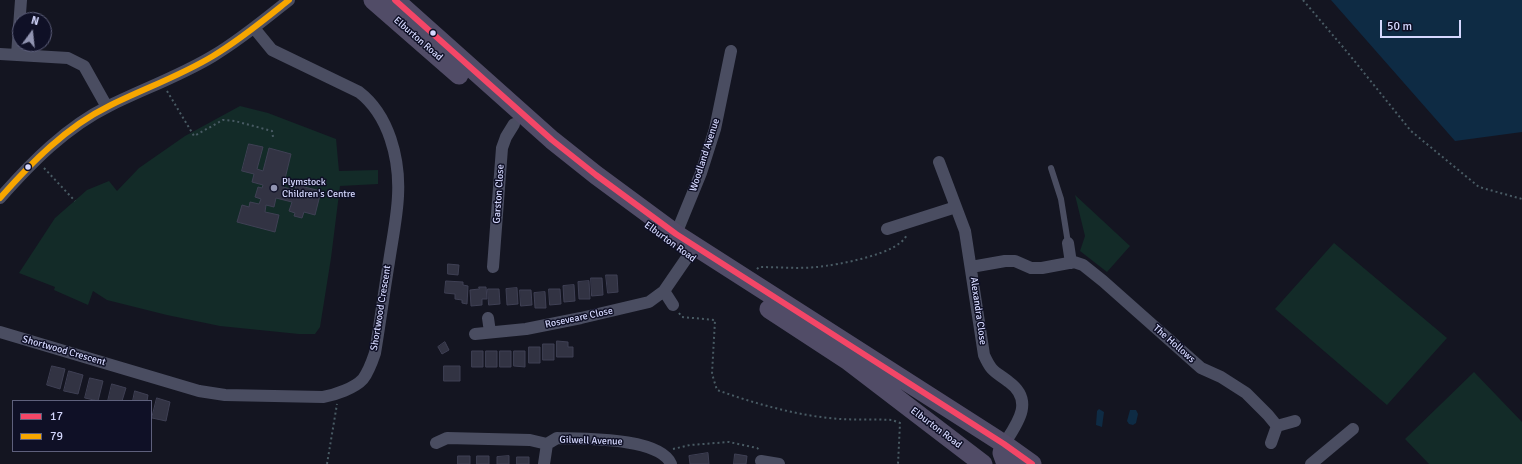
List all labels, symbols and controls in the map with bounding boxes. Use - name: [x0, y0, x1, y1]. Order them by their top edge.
- north arrow: [12, 12, 52, 52]
- scale bar: [1382, 12, 1463, 38]
- text: N: [30, 14, 40, 28]
- street label: Elburton Road: [391, 14, 445, 64]
- text: 50 m: [1387, 19, 1412, 34]
- unlabelled marker: [428, 28, 438, 38]
- street label: Woodland Avenue: [688, 117, 722, 193]
- unlabelled marker: [23, 162, 33, 172]
- street label: Garston Close: [491, 164, 507, 224]
- place label: Plymstock Children's Centre: [282, 176, 355, 200]
- marker: Plymstock Children's Centre: [269, 183, 279, 193]
- street label: Elburton Road: [642, 219, 698, 265]
- street label: Shortwood Crescent: [368, 264, 394, 352]
- street label: Alexandra Close: [967, 276, 989, 346]
- street label: Roseveare Close: [544, 305, 614, 331]
- street label: The Hollows: [1150, 322, 1198, 366]
- street label: Shortwood Crescent: [21, 333, 107, 369]
- legend: [12, 400, 152, 452]
- street label: Elburton Road: [908, 405, 964, 451]
- text: 17: [50, 409, 63, 424]
- text: 79: [50, 429, 63, 444]
- street label: Gilwell Avenue: [559, 434, 623, 448]

